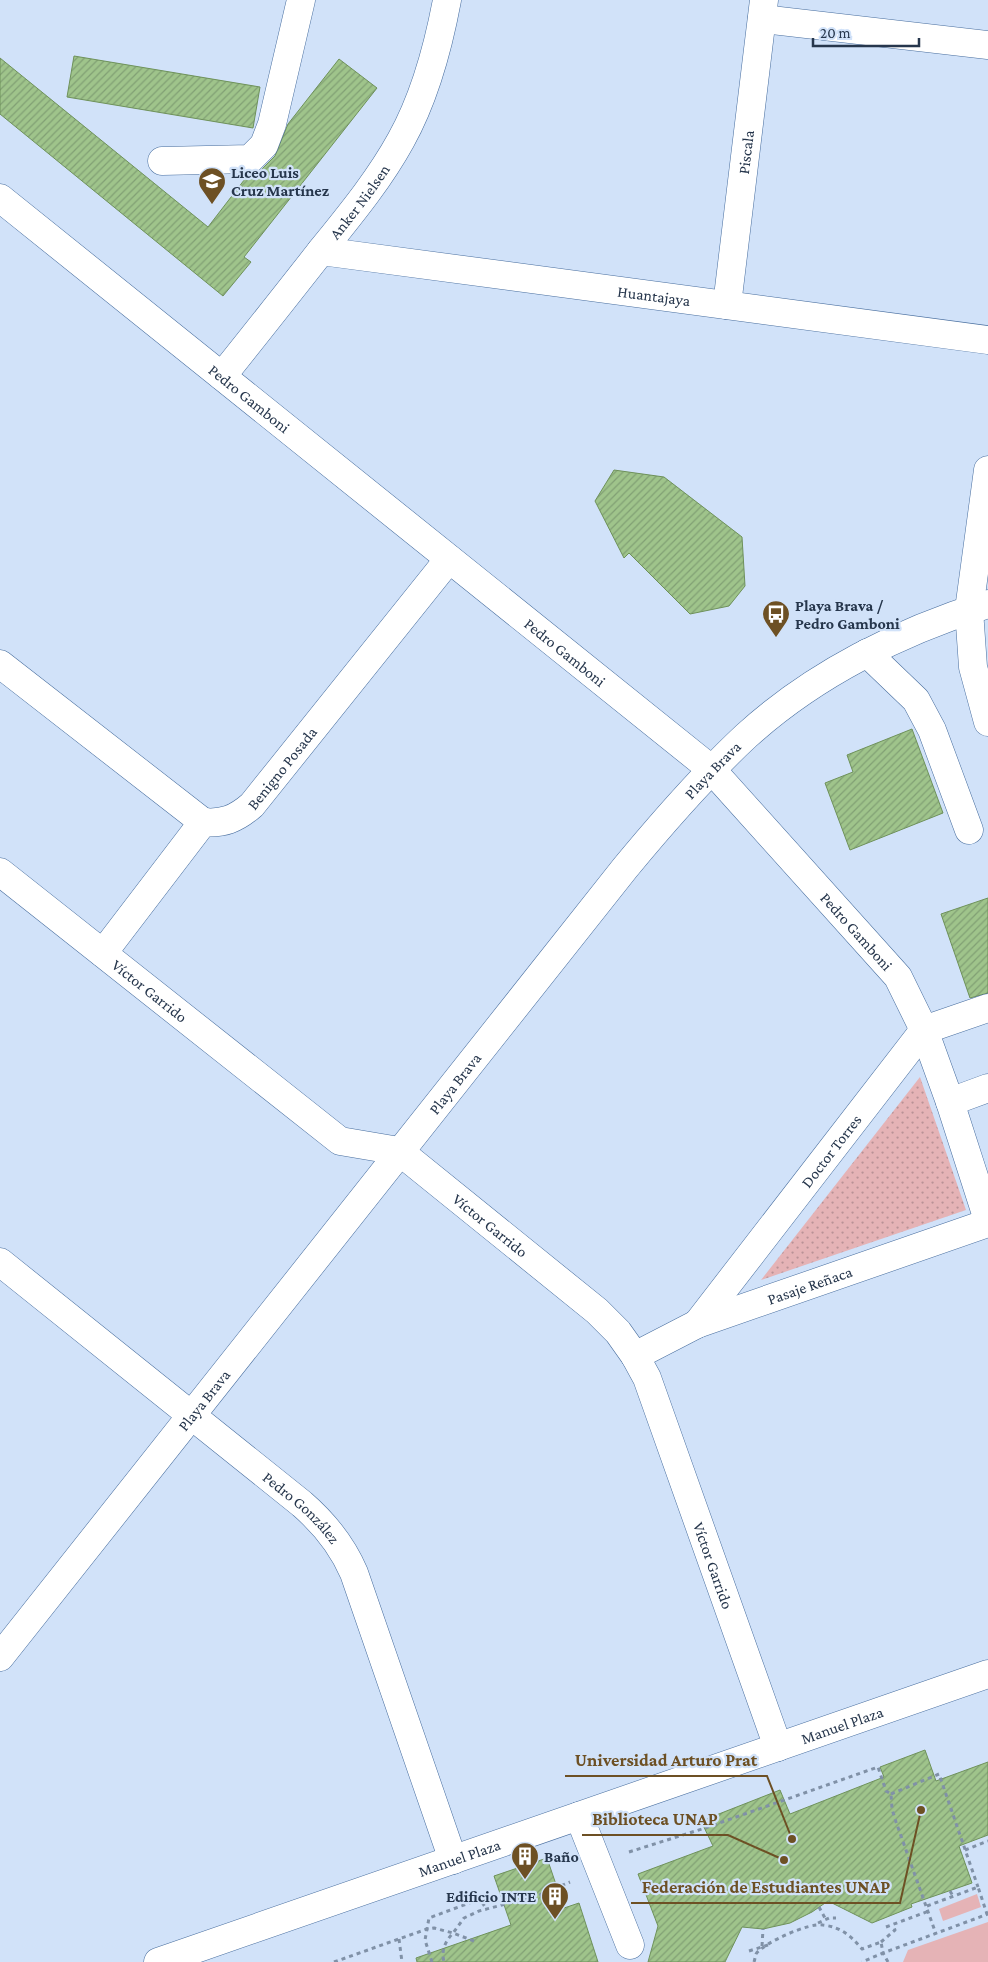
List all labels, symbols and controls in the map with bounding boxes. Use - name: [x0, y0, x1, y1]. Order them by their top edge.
- scale bar: [813, 15, 919, 47]
- text: 20 m: [820, 25, 851, 41]
- street label: Piscala: [735, 129, 757, 175]
- street label: Anker Nielsen: [326, 161, 393, 242]
- place label: Liceo Luis Cruz Martínez: [231, 164, 330, 199]
- school or university icon: Liceo Luis Cruz Martínez: [197, 166, 227, 205]
- street label: Huantajaya: [616, 283, 692, 309]
- street label: Pedro Gamboni: [205, 361, 293, 436]
- place label: Playa Brava / Pedro Gamboni: [795, 597, 900, 632]
- bus stop icon: Playa Brava / Pedro Gamboni: [761, 599, 791, 638]
- street label: Pedro Gamboni: [521, 615, 609, 690]
- street label: Benigno Posada: [244, 723, 321, 813]
- street label: Playa Brava: [681, 737, 745, 802]
- street label: Pedro Gamboni: [817, 889, 896, 974]
- street label: Víctor Garrido: [109, 956, 190, 1026]
- street label: Playa Brava: [425, 1049, 485, 1118]
- street label: Doctor Torres: [798, 1111, 865, 1191]
- street label: Víctor Garrido: [449, 1190, 531, 1261]
- street label: Pasaje Reñaca: [765, 1263, 855, 1308]
- street label: Playa Brava: [175, 1366, 234, 1434]
- street label: Pedro González: [260, 1468, 343, 1547]
- street label: Víctor Garrido: [690, 1520, 736, 1611]
- street label: Manuel Plaza: [799, 1703, 886, 1747]
- callout: Universidad Arturo Prat: [565, 1743, 767, 1776]
- text: Universidad Arturo Prat: [575, 1750, 758, 1770]
- callout: Biblioteca UNAP: [582, 1802, 728, 1835]
- text: Biblioteca UNAP: [592, 1809, 718, 1829]
- street label: Manuel Plaza: [416, 1836, 503, 1880]
- building icon: Baño: [510, 1841, 540, 1880]
- place label: Baño: [544, 1848, 579, 1865]
- callout: Federación de Estudiantes UNAP: [631, 1870, 900, 1903]
- text: Federación de Estudiantes UNAP: [642, 1877, 890, 1897]
- building icon: Edificio INTE: [540, 1881, 570, 1920]
- place label: Edificio INTE: [446, 1888, 536, 1905]

